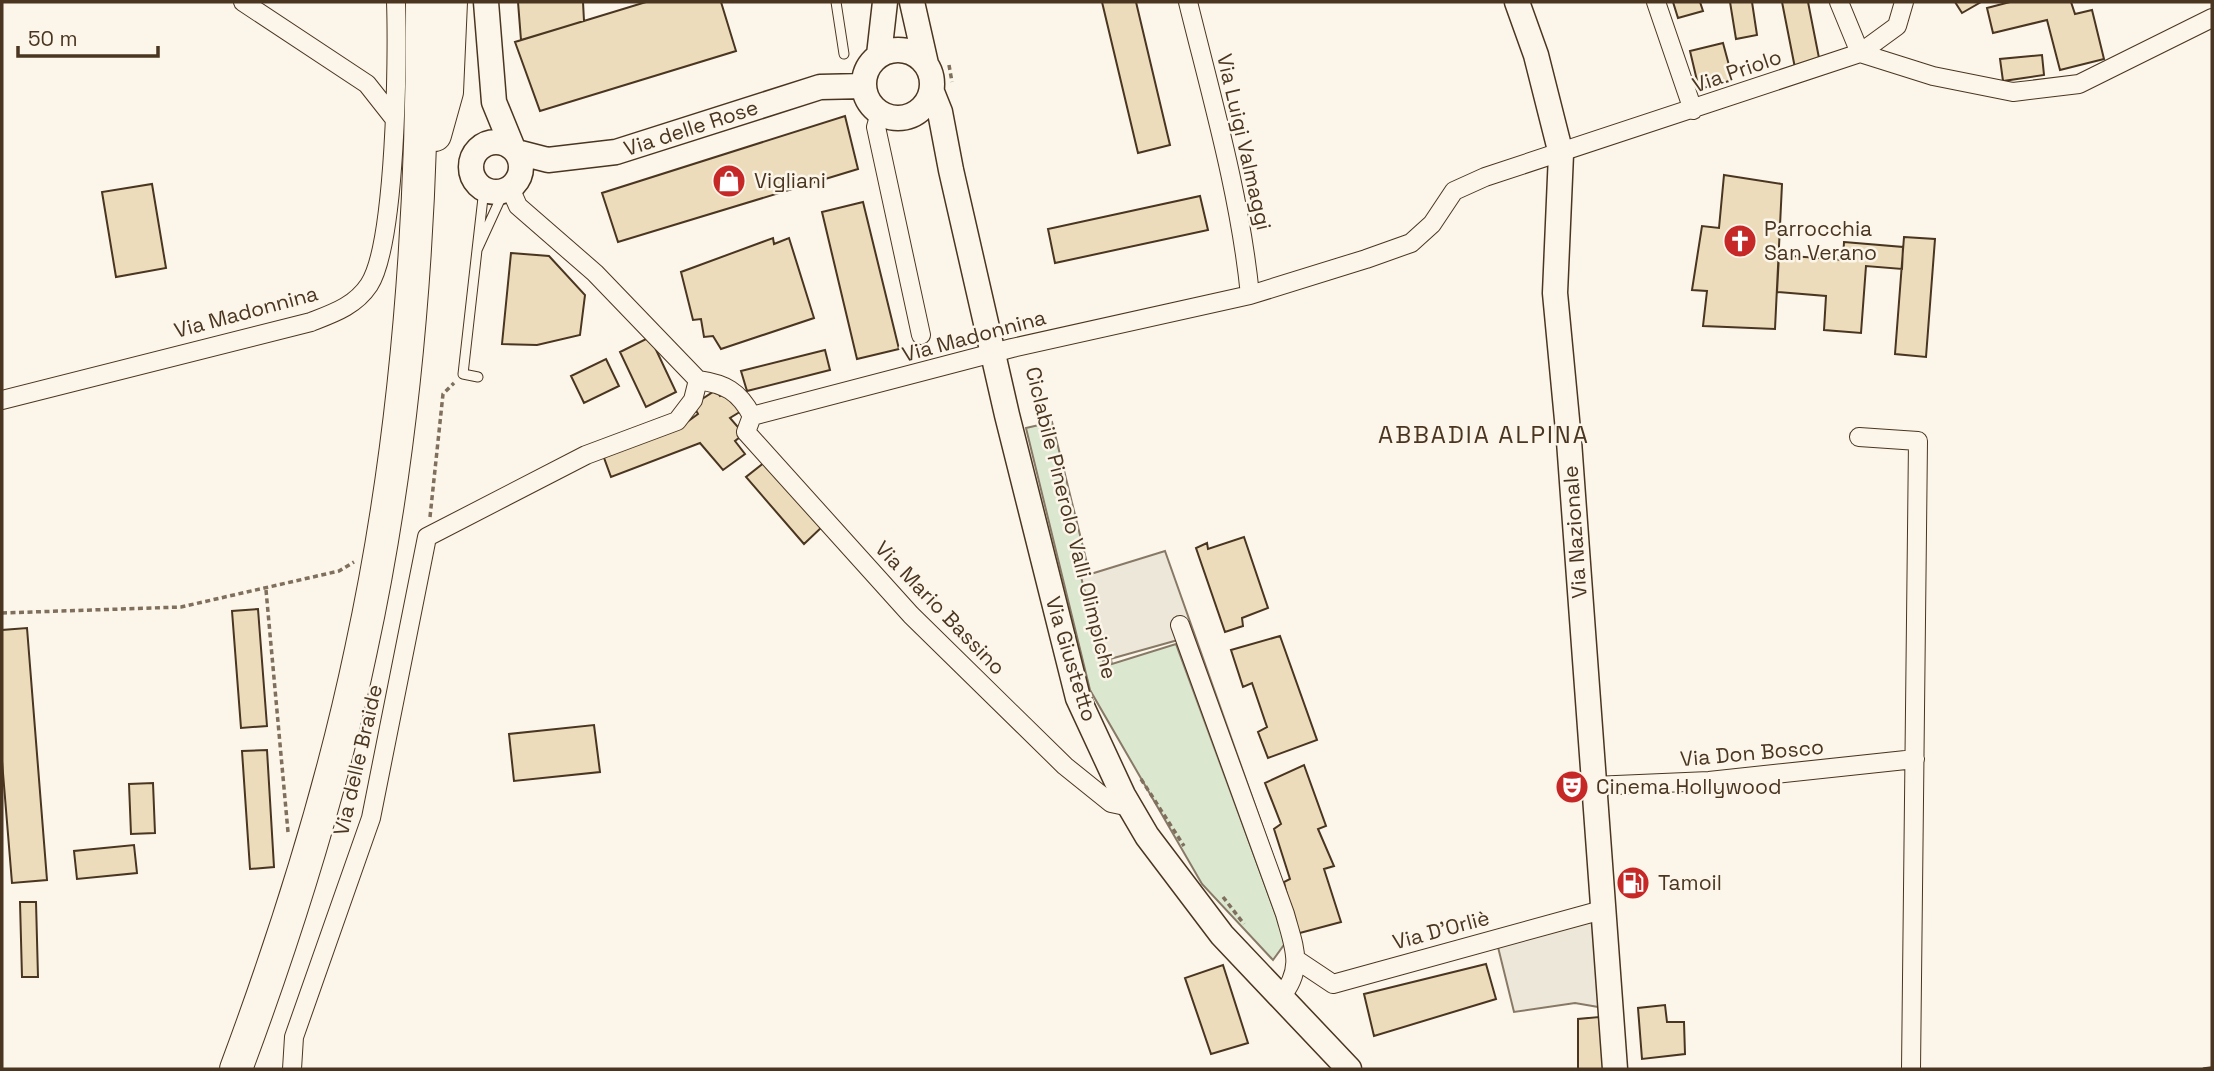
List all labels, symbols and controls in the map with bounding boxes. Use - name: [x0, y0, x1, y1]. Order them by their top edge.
- scale bar: [18, 14, 158, 58]
- text: 50 m: [28, 25, 78, 52]
- street label: Via Priolo: [1689, 43, 1785, 98]
- street label: Via Luigi Valmaggi: [1211, 51, 1278, 233]
- street label: Via delle Rose: [620, 93, 761, 162]
- shop icon: Vigliani: [710, 162, 748, 200]
- place label: Vigliani: [754, 167, 826, 194]
- place label: Parrocchia San Verano: [1764, 215, 1877, 266]
- church icon: Parrocchia San Verano: [1721, 222, 1759, 260]
- street label: Via Madonnina: [171, 279, 321, 344]
- street label: Via Madonnina: [899, 303, 1049, 368]
- street label: Ciclabile Pinerolo Valli Olimpiche: [1020, 364, 1123, 682]
- district label: ABBADIA ALPINA: [1378, 419, 1590, 450]
- street label: Via Nazionale: [1556, 465, 1593, 599]
- street label: Via Mario Bassino: [869, 535, 1011, 680]
- street label: Via Giustetto: [1040, 593, 1103, 725]
- street label: Via delle Braide: [327, 682, 388, 838]
- street label: Via Don Bosco: [1679, 733, 1825, 772]
- theatre icon: Cinema Hollywood: [1553, 768, 1591, 806]
- place label: Cinema Hollywood: [1596, 773, 1781, 800]
- fuel station icon: Tamoil: [1614, 864, 1652, 902]
- place label: Tamoil: [1658, 869, 1722, 896]
- street label: Via D'Orliè: [1390, 904, 1492, 955]

